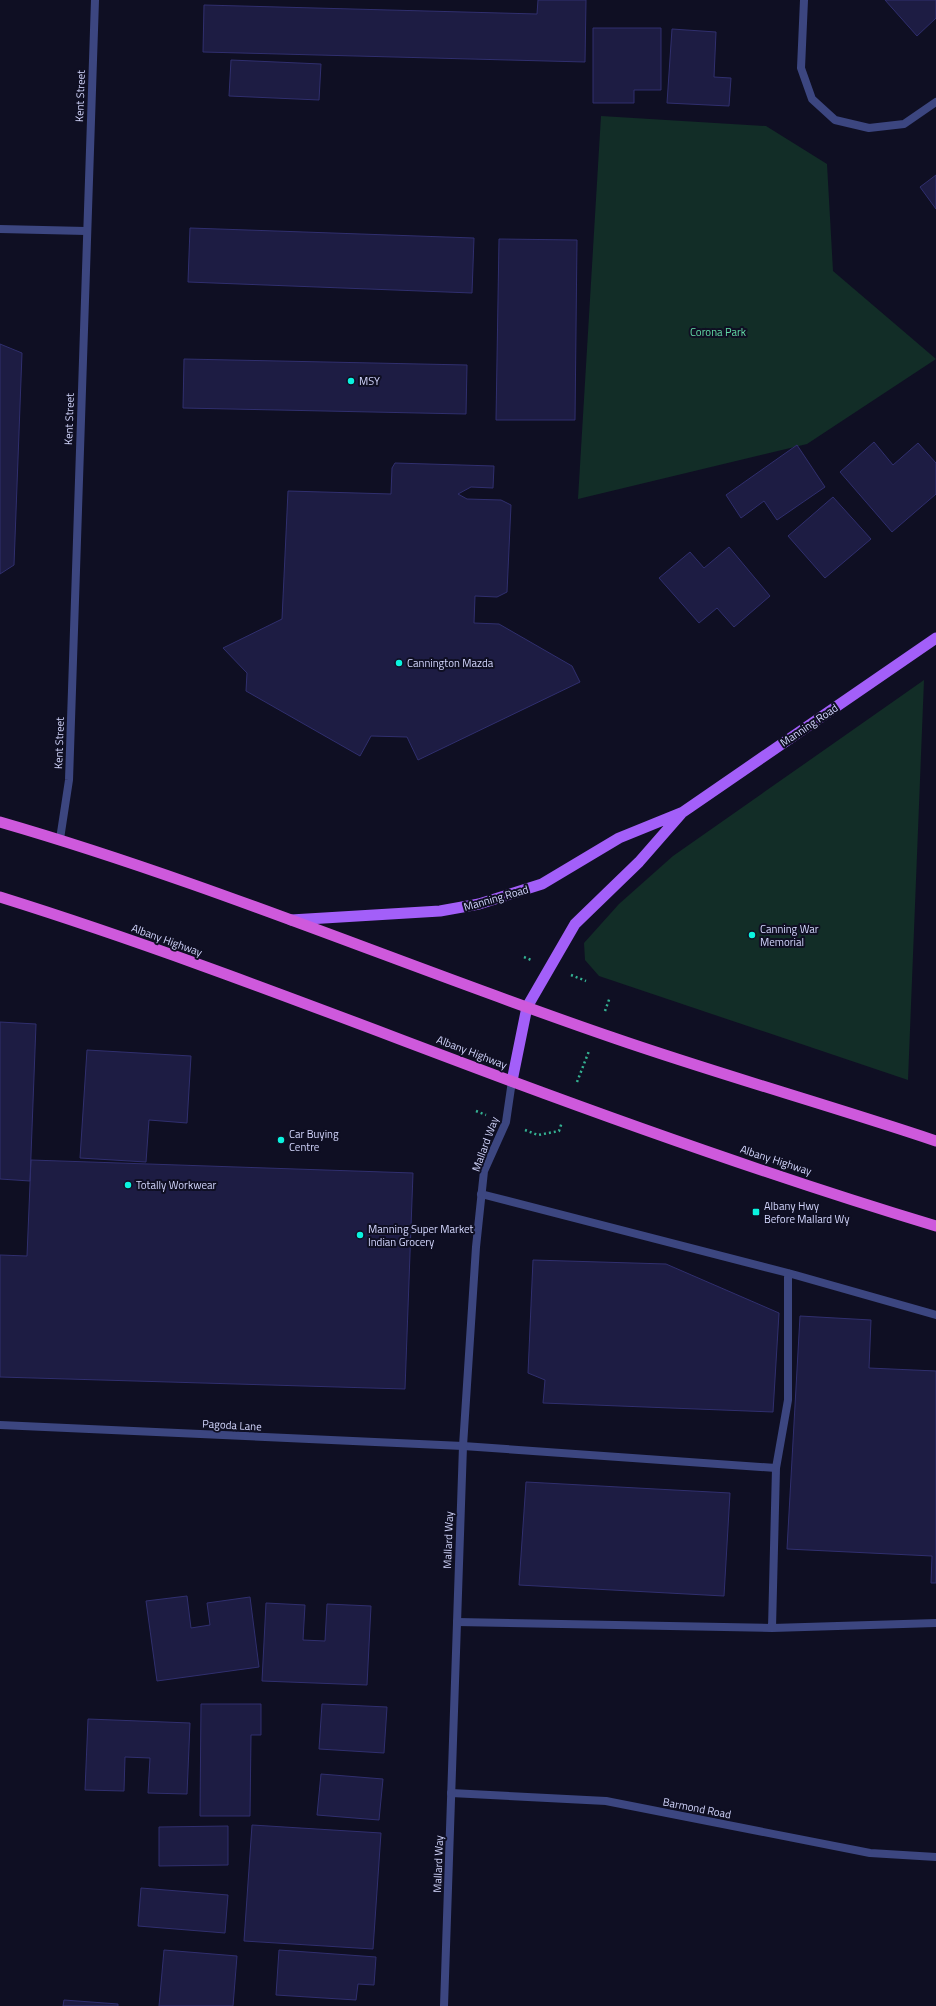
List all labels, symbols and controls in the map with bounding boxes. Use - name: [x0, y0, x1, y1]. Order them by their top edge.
- street label: Kent Street: [71, 70, 89, 122]
- park label: Corona Park: [690, 324, 747, 340]
- place label: MSY: [359, 373, 380, 389]
- marker: MSY: [346, 376, 356, 386]
- street label: Kent Street: [60, 393, 78, 445]
- place label: Cannington Mazda: [407, 655, 494, 671]
- marker: Cannington Mazda: [394, 658, 404, 668]
- street label: Manning Road: [777, 700, 841, 750]
- street label: Kent Street: [50, 717, 68, 769]
- street label: Manning Road: [462, 881, 530, 915]
- street label: Albany Highway: [129, 920, 205, 960]
- place label: Canning War Memorial: [760, 921, 819, 950]
- marker: Canning War Memorial: [747, 930, 757, 940]
- street label: Albany Highway: [434, 1031, 510, 1073]
- street label: Mallard Way: [468, 1114, 503, 1174]
- place label: Car Buying Centre: [289, 1126, 339, 1155]
- marker: Car Buying Centre: [276, 1135, 286, 1145]
- street label: Albany Highway: [738, 1141, 815, 1179]
- place label: Totally Workwear: [136, 1177, 217, 1193]
- marker: Totally Workwear: [123, 1180, 133, 1190]
- place label: Albany Hwy Before Mallard Wy: [764, 1198, 850, 1227]
- marker: Albany Hwy Before Mallard Wy: [751, 1207, 761, 1217]
- place label: Manning Super Market Indian Grocery: [368, 1221, 474, 1250]
- marker: Manning Super Market Indian Grocery: [355, 1230, 365, 1240]
- street label: Pagoda Lane: [202, 1415, 263, 1435]
- street label: Mallard Way: [439, 1510, 457, 1569]
- street label: Barmond Road: [662, 1794, 733, 1822]
- street label: Mallard Way: [429, 1834, 447, 1893]

